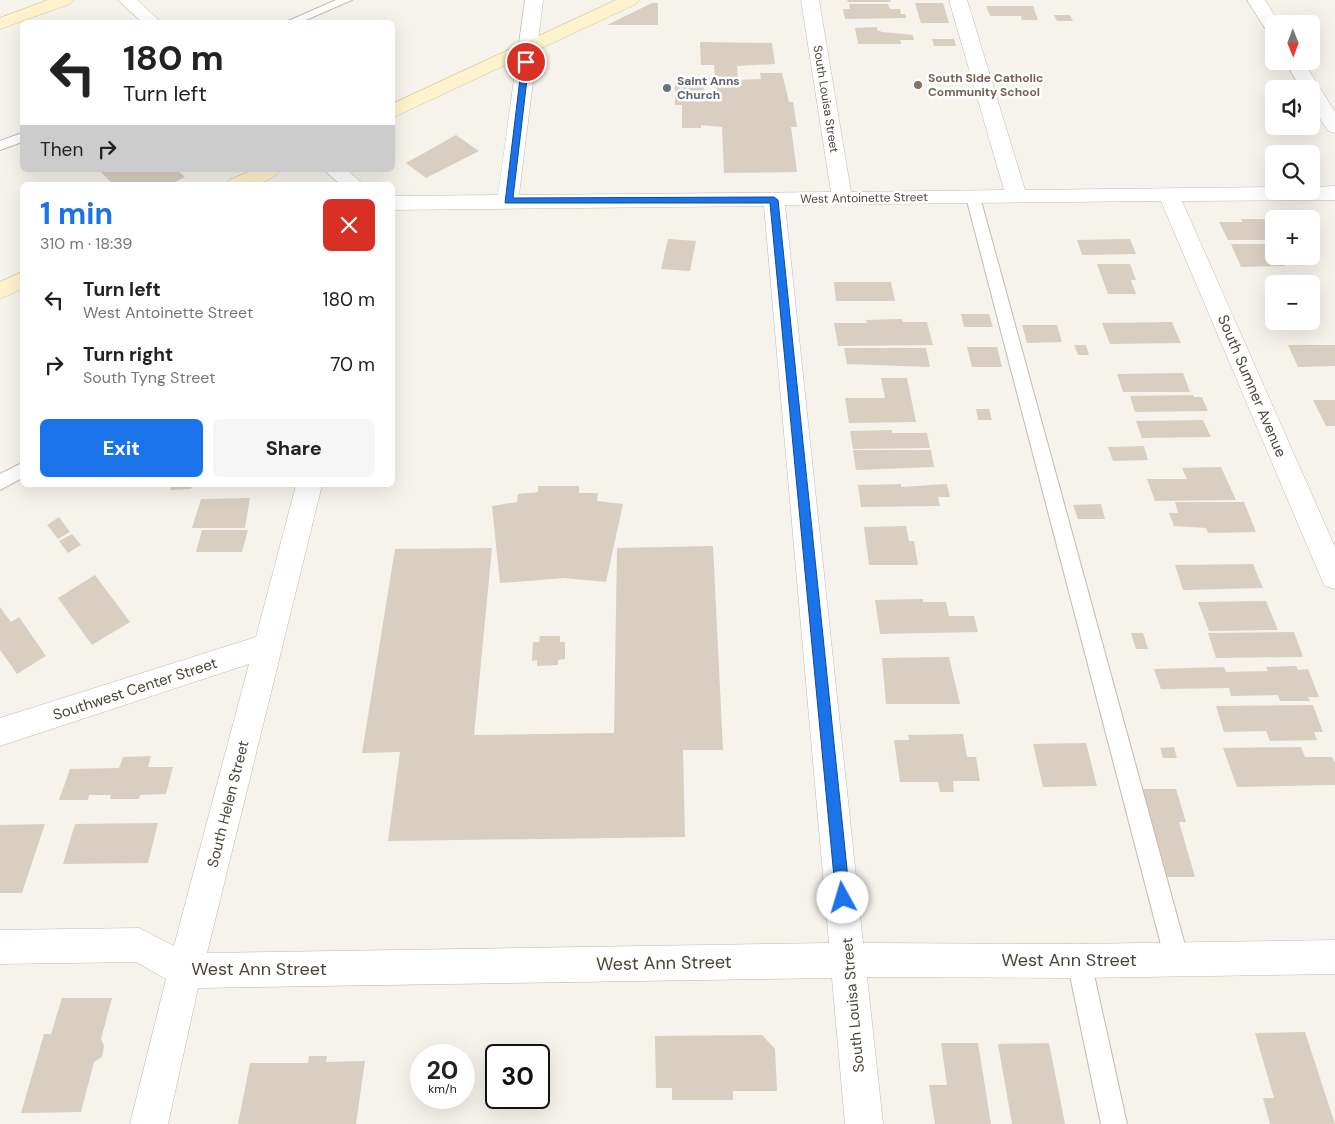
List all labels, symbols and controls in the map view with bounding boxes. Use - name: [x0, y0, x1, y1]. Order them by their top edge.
- north arrow: [1265, 15, 1320, 70]
- map controls: [1265, 15, 1320, 330]
- text: 180 m: [123, 35, 224, 81]
- icon: left: [40, 40, 105, 105]
- pin: [505, 41, 547, 83]
- street label: South Louisa Street: [810, 44, 842, 154]
- icon: arrive: [512, 48, 540, 76]
- place label: South Side Catholic Community School: [928, 70, 1043, 100]
- place label: Saint Anns Church: [677, 73, 740, 103]
- text: Turn left: [123, 79, 207, 108]
- marker: South Side Catholic Community School: [912, 79, 924, 91]
- button: sound: [1265, 80, 1320, 135]
- marker: Saint Anns Church: [661, 82, 673, 94]
- icon: right: [93, 135, 121, 163]
- text: Then: [40, 137, 83, 162]
- button: search: [1265, 145, 1320, 200]
- street label: West Antoinette Street: [800, 189, 928, 207]
- text: 1 min: [40, 194, 113, 233]
- button: close: [323, 199, 375, 251]
- button: +: [1265, 210, 1320, 265]
- text: 310 m · 18:39: [40, 233, 132, 254]
- button: −: [1265, 275, 1320, 330]
- text: Turn left: [83, 277, 161, 302]
- icon: left: [40, 286, 68, 314]
- text: 180 m: [323, 287, 375, 312]
- text: West Antoinette Street: [83, 302, 253, 323]
- street label: South Sumner Avenue: [1213, 312, 1291, 460]
- text: Turn right: [83, 342, 173, 367]
- icon: right: [40, 351, 68, 379]
- text: 70 m: [330, 352, 375, 377]
- text: South Tyng Street: [83, 367, 215, 388]
- button: Exit: [40, 419, 203, 477]
- button: Share: [213, 419, 375, 477]
- street label: Southwest Center Street: [50, 653, 220, 725]
- street label: South Helen Street: [203, 738, 254, 870]
- position arrow: [816, 871, 868, 923]
- street label: South Louisa Street: [837, 936, 869, 1073]
- street label: West Ann Street: [1001, 948, 1137, 972]
- street label: West Ann Street: [596, 950, 732, 976]
- street label: West Ann Street: [191, 957, 327, 981]
- speed limit sign: 30: [485, 1044, 550, 1109]
- text: 20: [427, 1054, 458, 1087]
- text: km/h: [428, 1081, 457, 1097]

